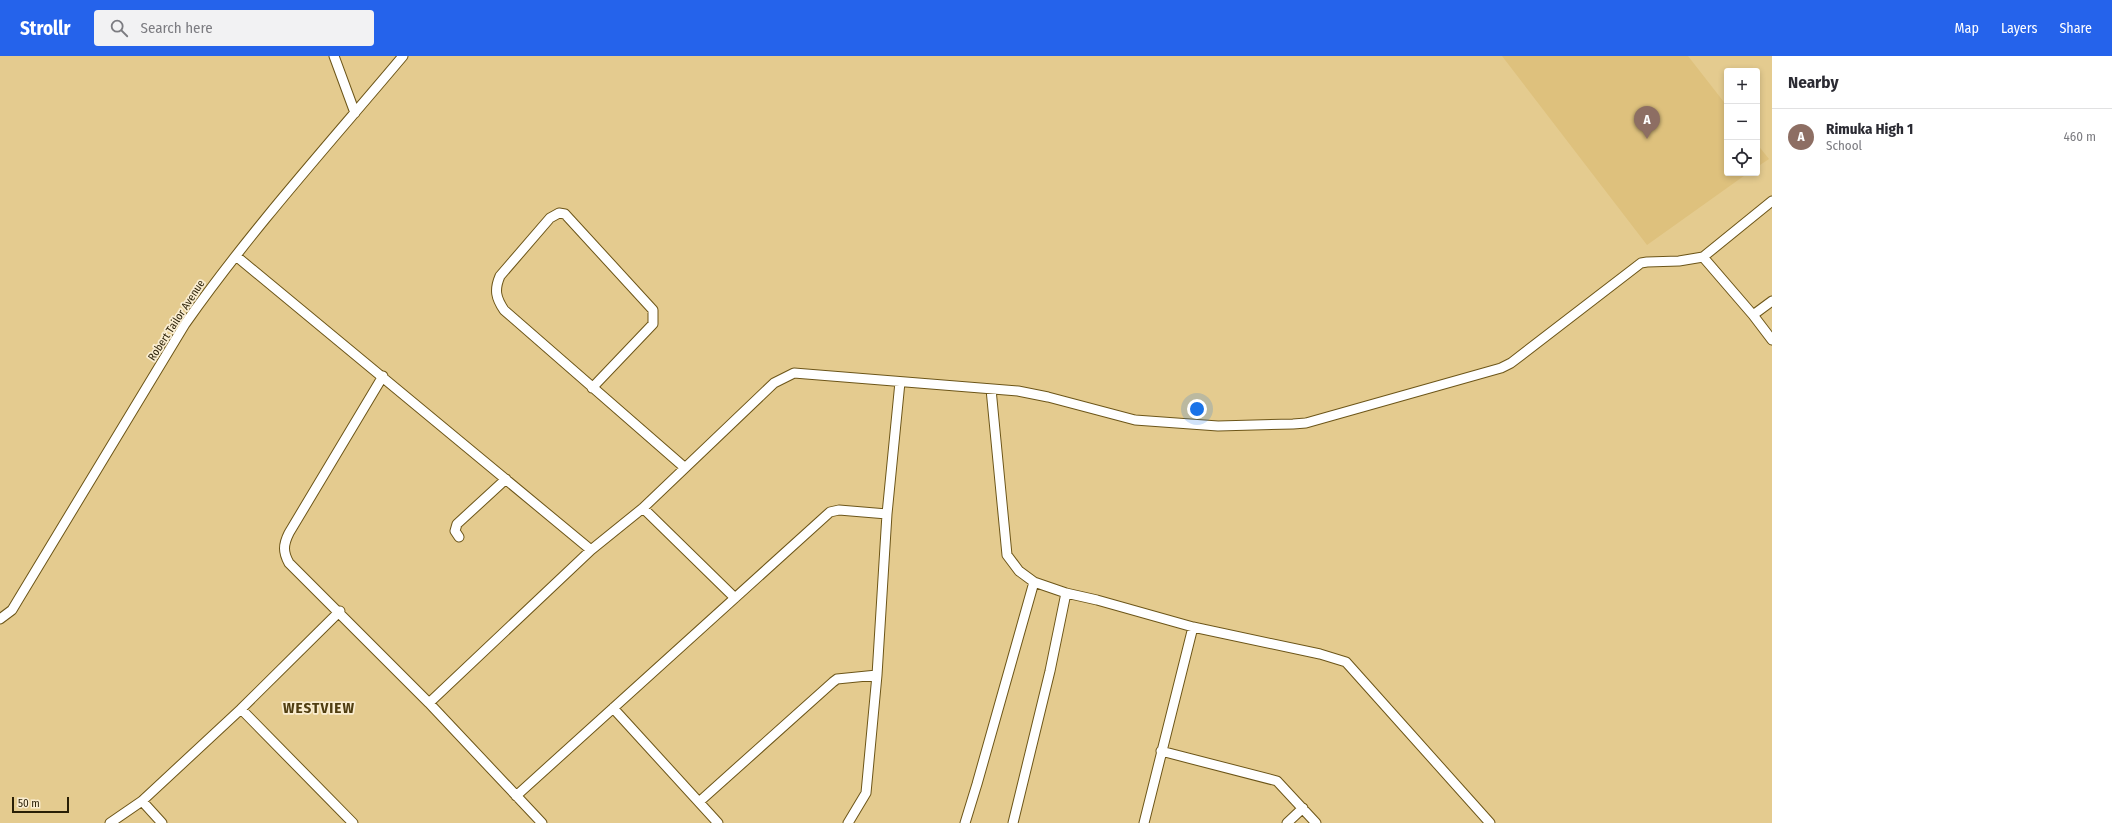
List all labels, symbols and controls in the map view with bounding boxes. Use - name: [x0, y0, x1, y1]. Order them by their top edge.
- search box: [94, 10, 374, 46]
- text: Strollr: [20, 17, 70, 40]
- icon: search: [108, 17, 130, 39]
- text: Search here: [140, 19, 213, 37]
- text: Map: [1955, 20, 1979, 37]
- text: Layers: [2001, 20, 2037, 37]
- text: Share: [2059, 20, 2092, 37]
- map controls: [1724, 68, 1760, 176]
- button: +: [1724, 68, 1760, 104]
- text: Nearby: [1788, 72, 1839, 93]
- button: −: [1724, 104, 1760, 140]
- pin: A: [1634, 106, 1660, 139]
- text: Rimuka High 1: [1826, 120, 1913, 138]
- text: A: [1797, 129, 1805, 144]
- text: 460 m: [2063, 129, 2096, 144]
- text: School: [1826, 138, 1862, 153]
- button: locate: [1724, 140, 1760, 176]
- street label: Robert Tailor Avenue: [145, 277, 207, 363]
- your location: [1187, 399, 1207, 419]
- district label: WESTVIEW: [283, 699, 355, 717]
- scale bar: [12, 795, 69, 814]
- text: 50 m: [18, 797, 40, 810]

